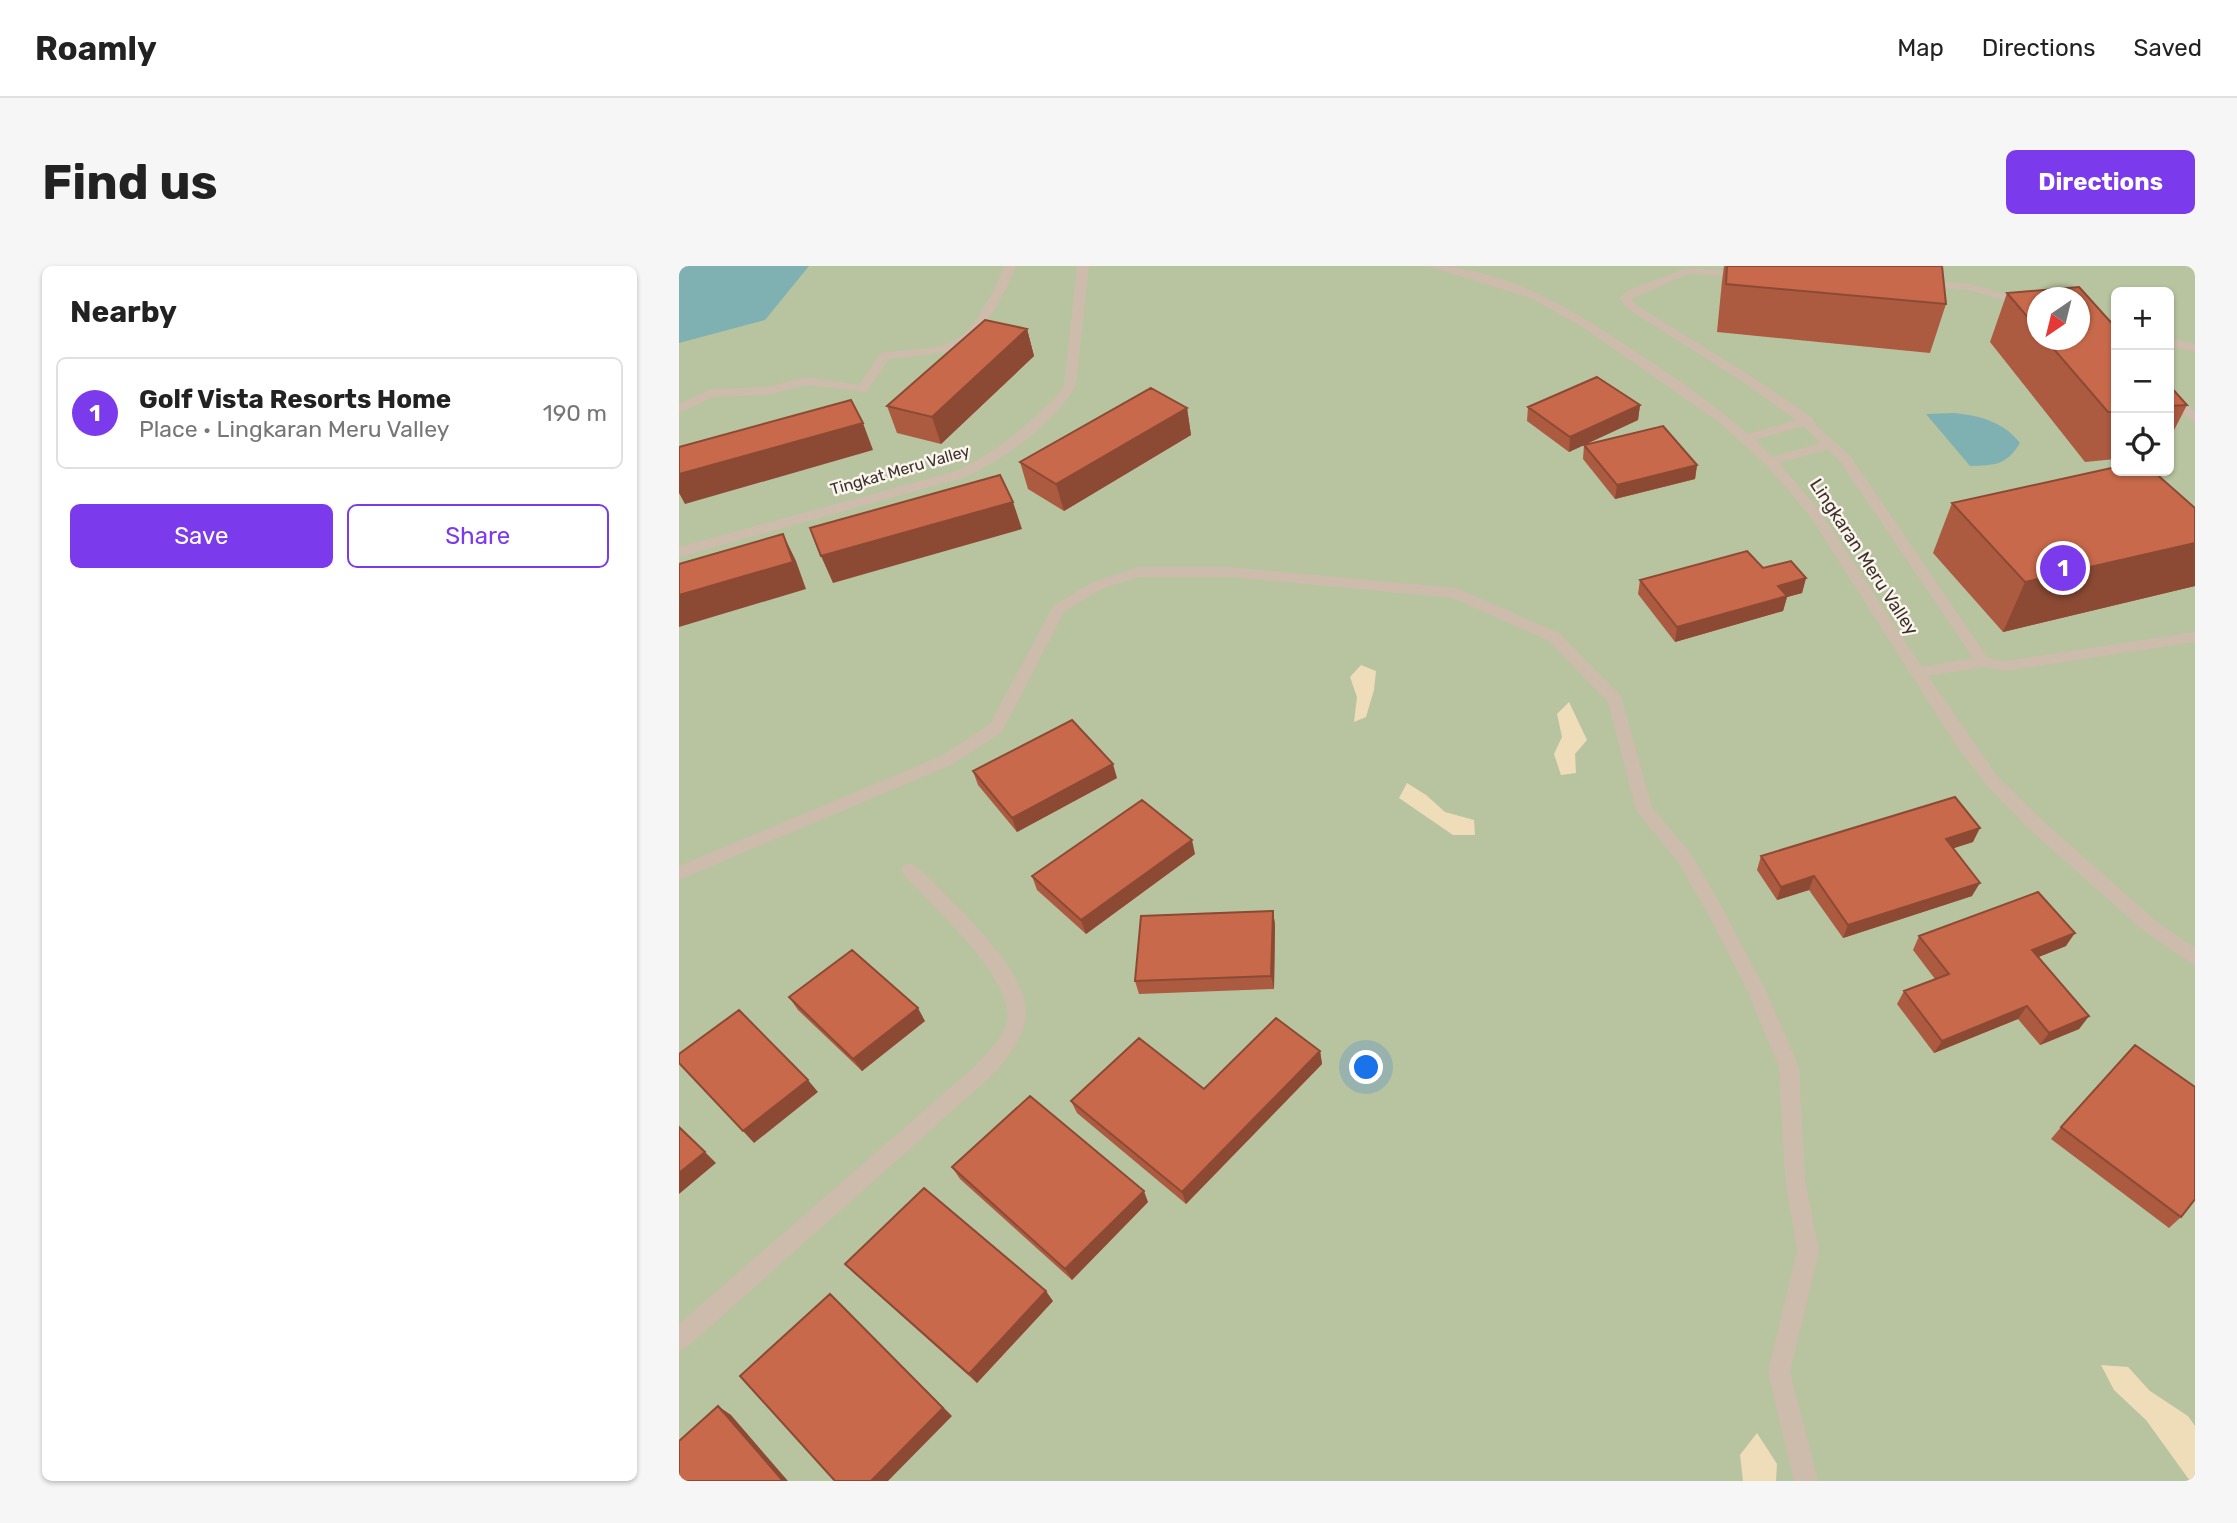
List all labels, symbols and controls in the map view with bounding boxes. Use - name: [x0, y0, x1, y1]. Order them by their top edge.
- text: Roamly: [35, 29, 157, 68]
- text: Map: [1897, 34, 1944, 62]
- text: Directions: [1982, 34, 2095, 62]
- text: Saved: [2133, 34, 2202, 62]
- button: Directions: [2006, 150, 2195, 214]
- text: Find us: [42, 153, 218, 211]
- north arrow: [2027, 287, 2090, 350]
- map controls: [2111, 287, 2174, 476]
- button: +: [2111, 287, 2174, 350]
- text: Nearby: [70, 294, 177, 330]
- button: −: [2111, 350, 2174, 413]
- text: Golf Vista Resorts Home: [139, 384, 451, 415]
- text: 1: [89, 399, 101, 427]
- text: 190 m: [543, 399, 607, 427]
- button: locate: [2111, 413, 2174, 476]
- text: Place · Lingkaran Meru Valley: [139, 415, 449, 443]
- street label: Tingkat Meru Valley: [828, 441, 972, 499]
- street label: Lingkaran Meru Valley: [1805, 475, 1923, 639]
- button: Save: [70, 504, 333, 568]
- button: Share: [347, 504, 609, 568]
- pin: 1: [2040, 542, 2086, 594]
- your location: [1349, 1050, 1383, 1084]

